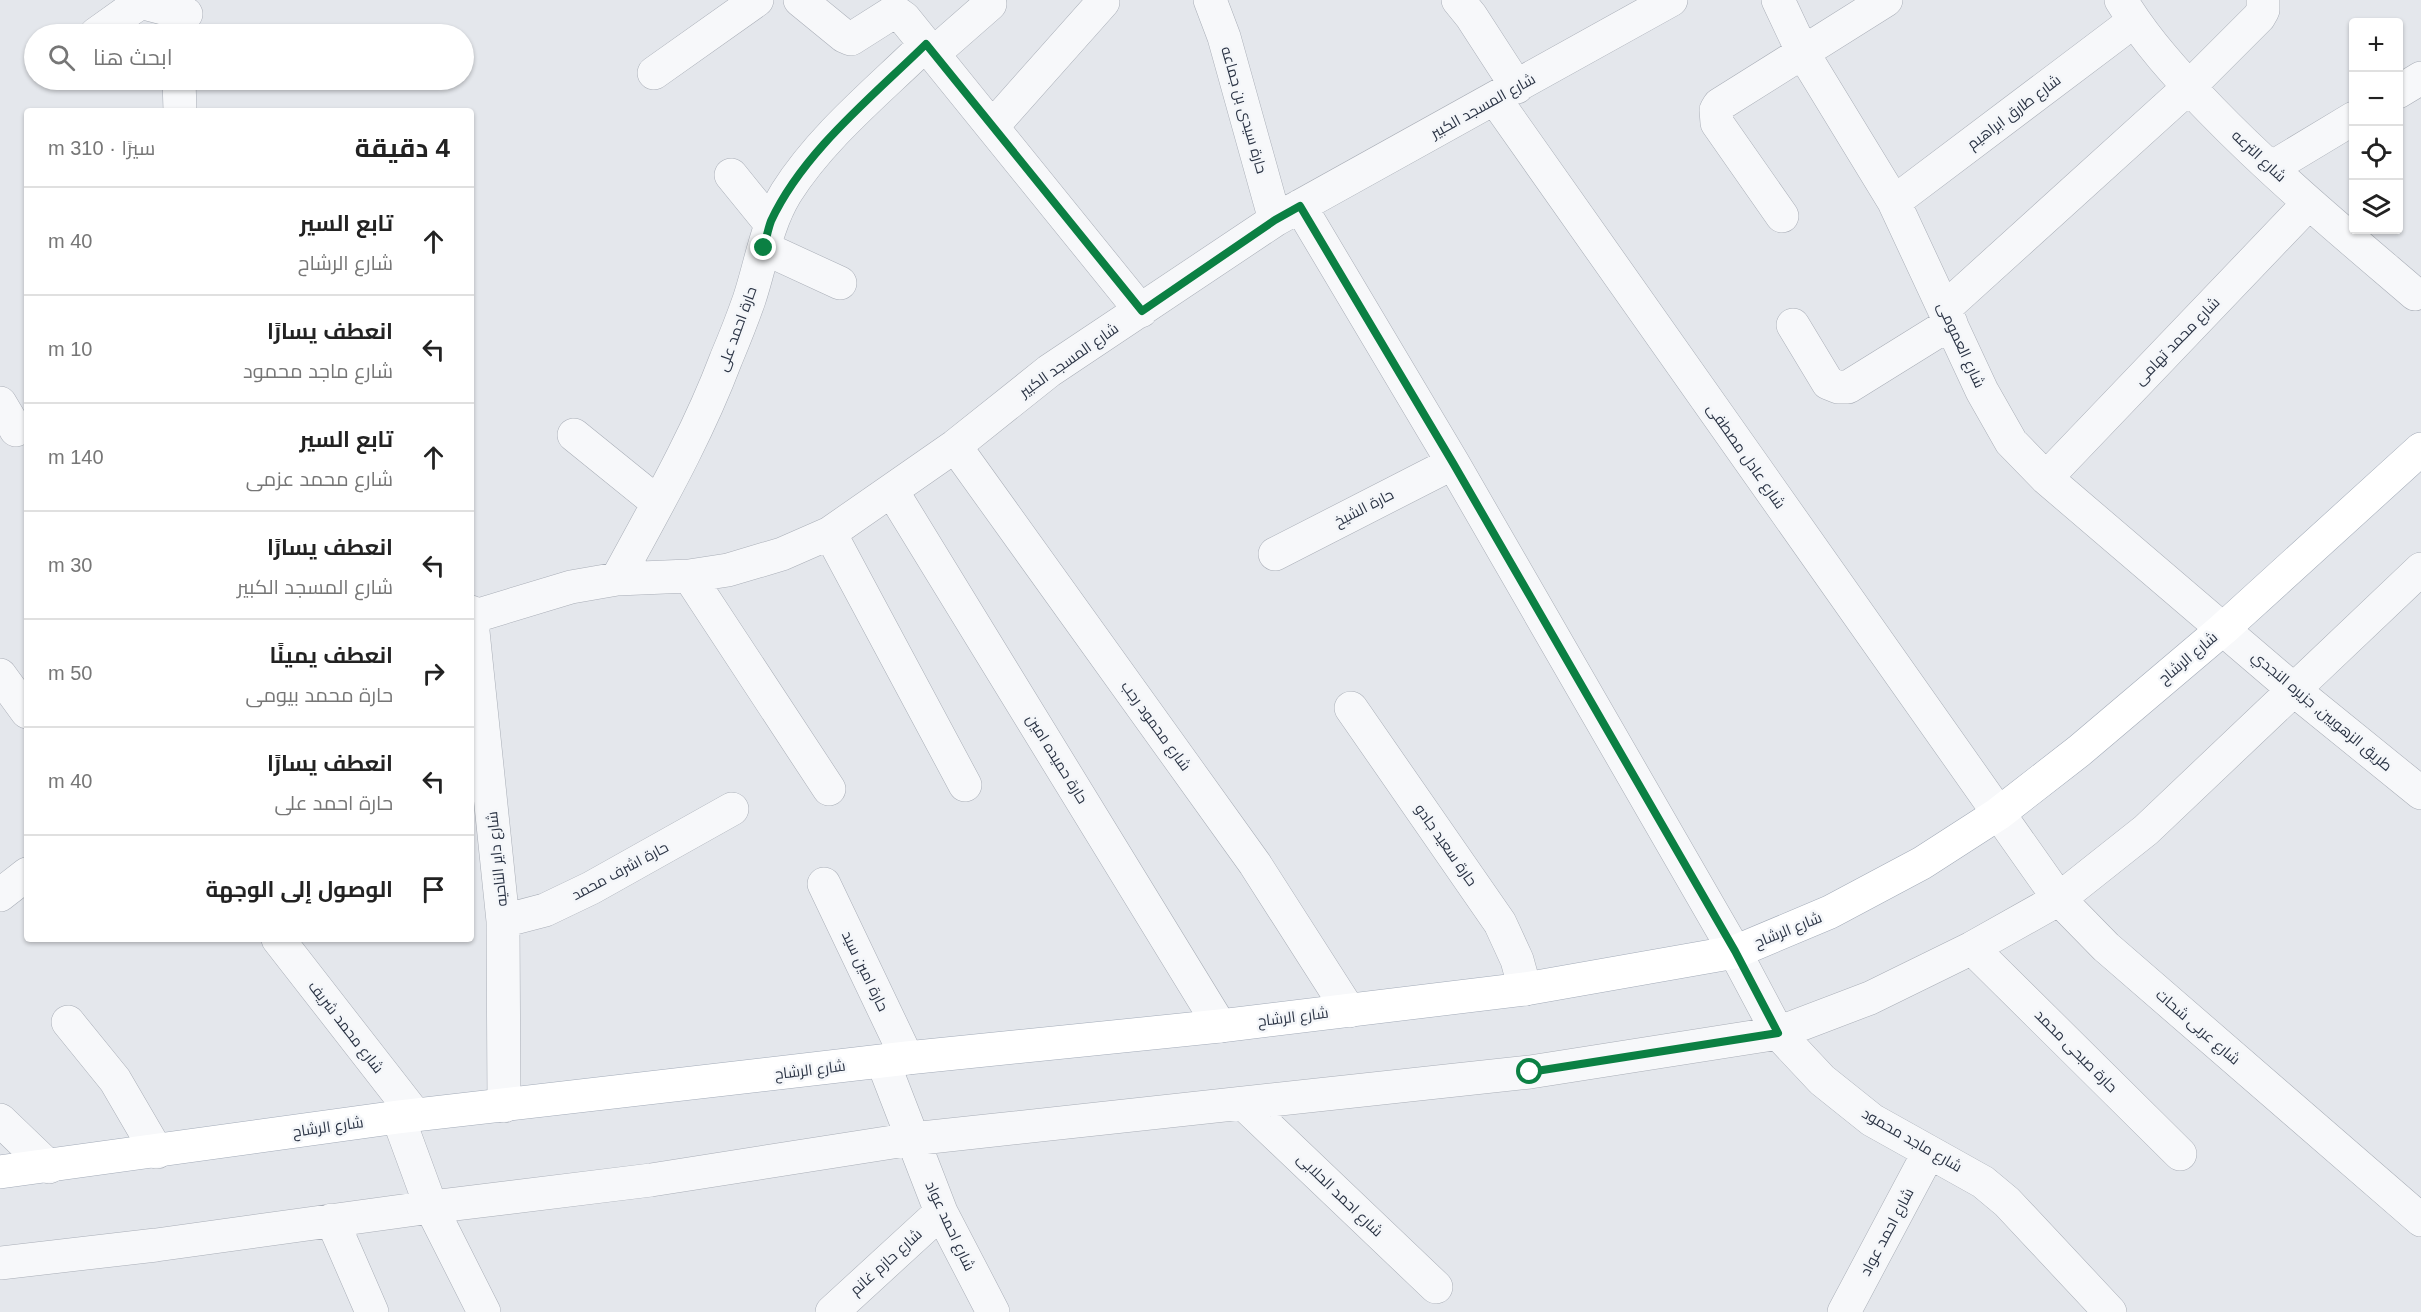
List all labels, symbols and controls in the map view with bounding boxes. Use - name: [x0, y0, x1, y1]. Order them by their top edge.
- map controls: [2349, 18, 2403, 234]
- button: +: [2349, 18, 2403, 72]
- search box: [24, 24, 474, 90]
- icon: search: [45, 41, 78, 74]
- street label: حارة سيدى بن جماعه: [1216, 44, 1271, 176]
- text: ابحث هنا: [93, 45, 173, 70]
- street label: شارع المسجد الكبير: [1427, 70, 1539, 144]
- street label: شارع طارق ابراهيم: [1964, 71, 2066, 155]
- button: −: [2349, 72, 2403, 126]
- street label: شارع الترعه: [2227, 126, 2290, 187]
- button: locate: [2349, 126, 2403, 180]
- text: 4 دقيقة: [355, 133, 450, 163]
- text: سيرًا · 310 m: [48, 137, 155, 159]
- button: layers: [2349, 180, 2403, 234]
- text: تابع السير: [299, 211, 393, 236]
- icon: ahead: [417, 225, 450, 258]
- text: 40 m: [48, 230, 92, 252]
- route end: [750, 234, 776, 260]
- text: شارع الرشاح: [298, 252, 393, 274]
- street label: حارة احمد على: [713, 284, 762, 374]
- street label: شارع محمد تهامى: [2130, 293, 2225, 390]
- street label: شارع العمومى: [1931, 299, 1989, 392]
- text: انعطف يسارًا: [267, 319, 393, 344]
- street label: شارع المسجد الكبير: [1015, 319, 1123, 403]
- icon: left: [417, 333, 450, 366]
- text: 10 m: [48, 338, 92, 360]
- text: شارع ماجد محمود: [243, 360, 393, 382]
- street label: شارع عادل مصطفى: [1701, 400, 1789, 513]
- text: تابع السير: [299, 427, 393, 452]
- icon: ahead: [417, 441, 450, 474]
- text: 140 m: [48, 446, 104, 468]
- text: شارع محمد عزمى: [246, 468, 393, 490]
- street label: حارة الشيخ: [1331, 485, 1398, 532]
- text: انعطف يسارًا: [267, 535, 393, 560]
- icon: left: [417, 549, 450, 582]
- text: 30 m: [48, 554, 92, 576]
- text: شارع المسجد الكبير: [237, 576, 393, 598]
- street label: شارع الرشاح: [2155, 628, 2222, 689]
- text: انعطف يمينًا: [270, 643, 393, 668]
- street label: طريق الزهويين, جزيره النجدي: [2246, 647, 2396, 777]
- icon: right: [417, 657, 450, 690]
- text: 50 m: [48, 662, 92, 684]
- street label: شارع محمود رجب: [1116, 678, 1195, 776]
- text: حارة محمد بيومى: [246, 684, 393, 706]
- street label: حارة حميده امين: [1021, 711, 1092, 808]
- text: انعطف يسارًا: [267, 751, 393, 776]
- icon: left: [417, 765, 450, 798]
- text: 40 m: [48, 770, 92, 792]
- text: حارة احمد على: [274, 792, 393, 814]
- street label: حارة سعيد جادو: [1411, 800, 1481, 890]
- street label: شارع داير الناحيه: [483, 810, 513, 907]
- street label: حارة اشرف محمد: [569, 838, 671, 904]
- icon: arrive: [417, 873, 450, 906]
- text: الوصول إلى الوجهة: [206, 877, 393, 902]
- street label: شارع الرشاح: [1752, 908, 1825, 954]
- street label: حارة امين سيد: [837, 928, 892, 1015]
- street label: شارع محمد شريف: [303, 977, 388, 1078]
- street label: شارع عربى شحات: [2151, 986, 2244, 1070]
- street label: شارع الرشاح: [1256, 1004, 1330, 1032]
- street label: حارة صبحى محمد: [2030, 1006, 2121, 1097]
- street label: شارع الرشاح: [773, 1057, 847, 1085]
- route start: [1516, 1058, 1542, 1084]
- street label: شارع ماجد محمود: [1858, 1104, 1965, 1178]
- street label: شارع الرشاح: [291, 1113, 365, 1143]
- street label: شارع احمد الحلابى: [1292, 1149, 1387, 1242]
- street label: شارع احمد عواد: [920, 1178, 979, 1274]
- street label: شارع احمد عواد: [1856, 1185, 1919, 1280]
- street label: شارع حازم غانم: [846, 1225, 927, 1301]

